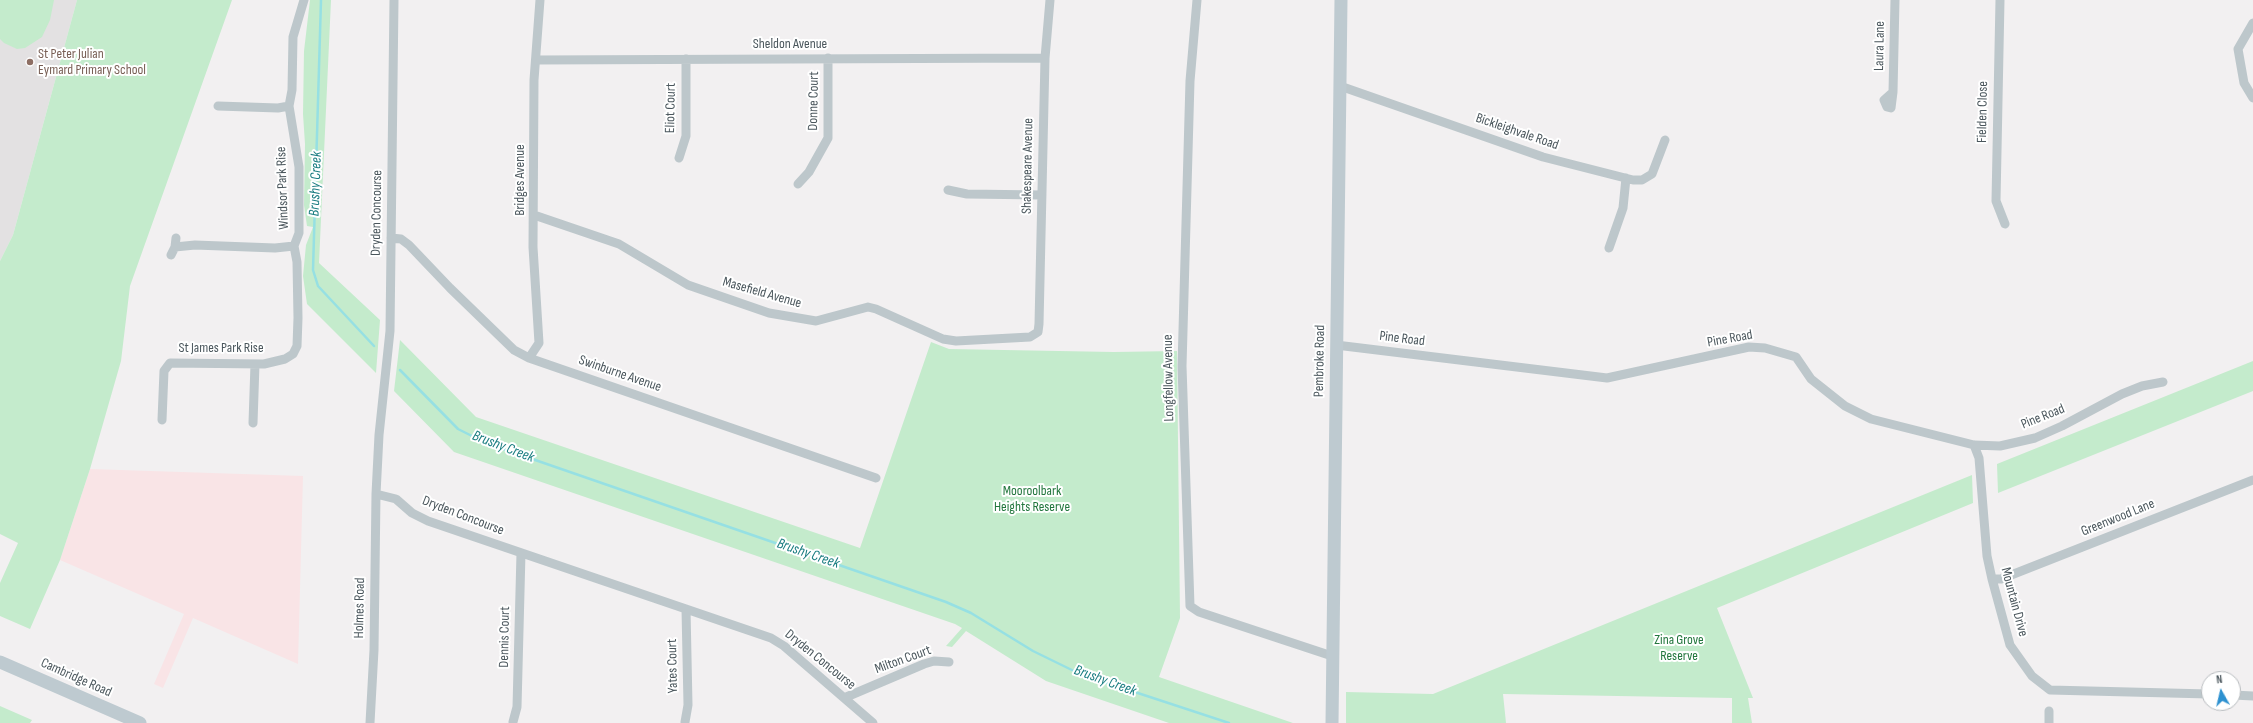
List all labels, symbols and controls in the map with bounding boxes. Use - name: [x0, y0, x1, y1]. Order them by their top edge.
- street label: Laura Lane: [1871, 21, 1889, 71]
- street label: Sheldon Avenue: [753, 36, 827, 52]
- place label: St Peter Julian Eymard Primary School: [38, 46, 146, 78]
- marker: St Peter Julian Eymard Primary School: [25, 57, 35, 67]
- street label: Donne Court: [805, 71, 823, 131]
- street label: Fielden Close: [1974, 81, 1992, 143]
- street label: Eliot Court: [662, 83, 680, 133]
- street label: Bickleighvale Road: [1473, 110, 1561, 154]
- street label: Shakespeare Avenue: [1019, 118, 1037, 214]
- street label: Bridges Avenue: [512, 144, 528, 216]
- street label: Windsor Park Rise: [273, 146, 293, 230]
- water label: Brushy Creek: [306, 151, 326, 217]
- street label: Dryden Concourse: [368, 170, 386, 256]
- street label: Masefield Avenue: [721, 274, 803, 312]
- street label: Pembroke Road: [1311, 325, 1329, 397]
- street label: Pine Road: [1706, 327, 1754, 351]
- street label: Pine Road: [1378, 328, 1426, 350]
- street label: Longfellow Avenue: [1160, 334, 1178, 422]
- street label: St James Park Rise: [178, 340, 264, 356]
- street label: Swinburne Avenue: [577, 352, 663, 396]
- street label: Pine Road: [2019, 401, 2067, 433]
- water label: Brushy Creek: [470, 427, 536, 467]
- park label: Mooroolbark Heights Reserve: [994, 483, 1070, 516]
- street label: Dryden Concourse: [420, 493, 506, 539]
- street label: Greenwood Lane: [2079, 496, 2157, 540]
- water label: Brushy Creek: [774, 535, 842, 573]
- street label: Mountain Drive: [1997, 566, 2031, 638]
- street label: Holmes Road: [351, 577, 369, 639]
- street label: Dennis Court: [496, 606, 514, 668]
- street label: Dryden Concourse: [781, 626, 859, 694]
- park label: Zina Grove Reserve: [1654, 632, 1704, 664]
- street label: Yates Court: [664, 639, 682, 693]
- street label: Milton Court: [873, 642, 933, 678]
- street label: Cambridge Road: [38, 655, 114, 701]
- water label: Brushy Creek: [1071, 661, 1139, 701]
- north arrow: [2201, 671, 2241, 711]
- text: N: [2216, 673, 2223, 686]

